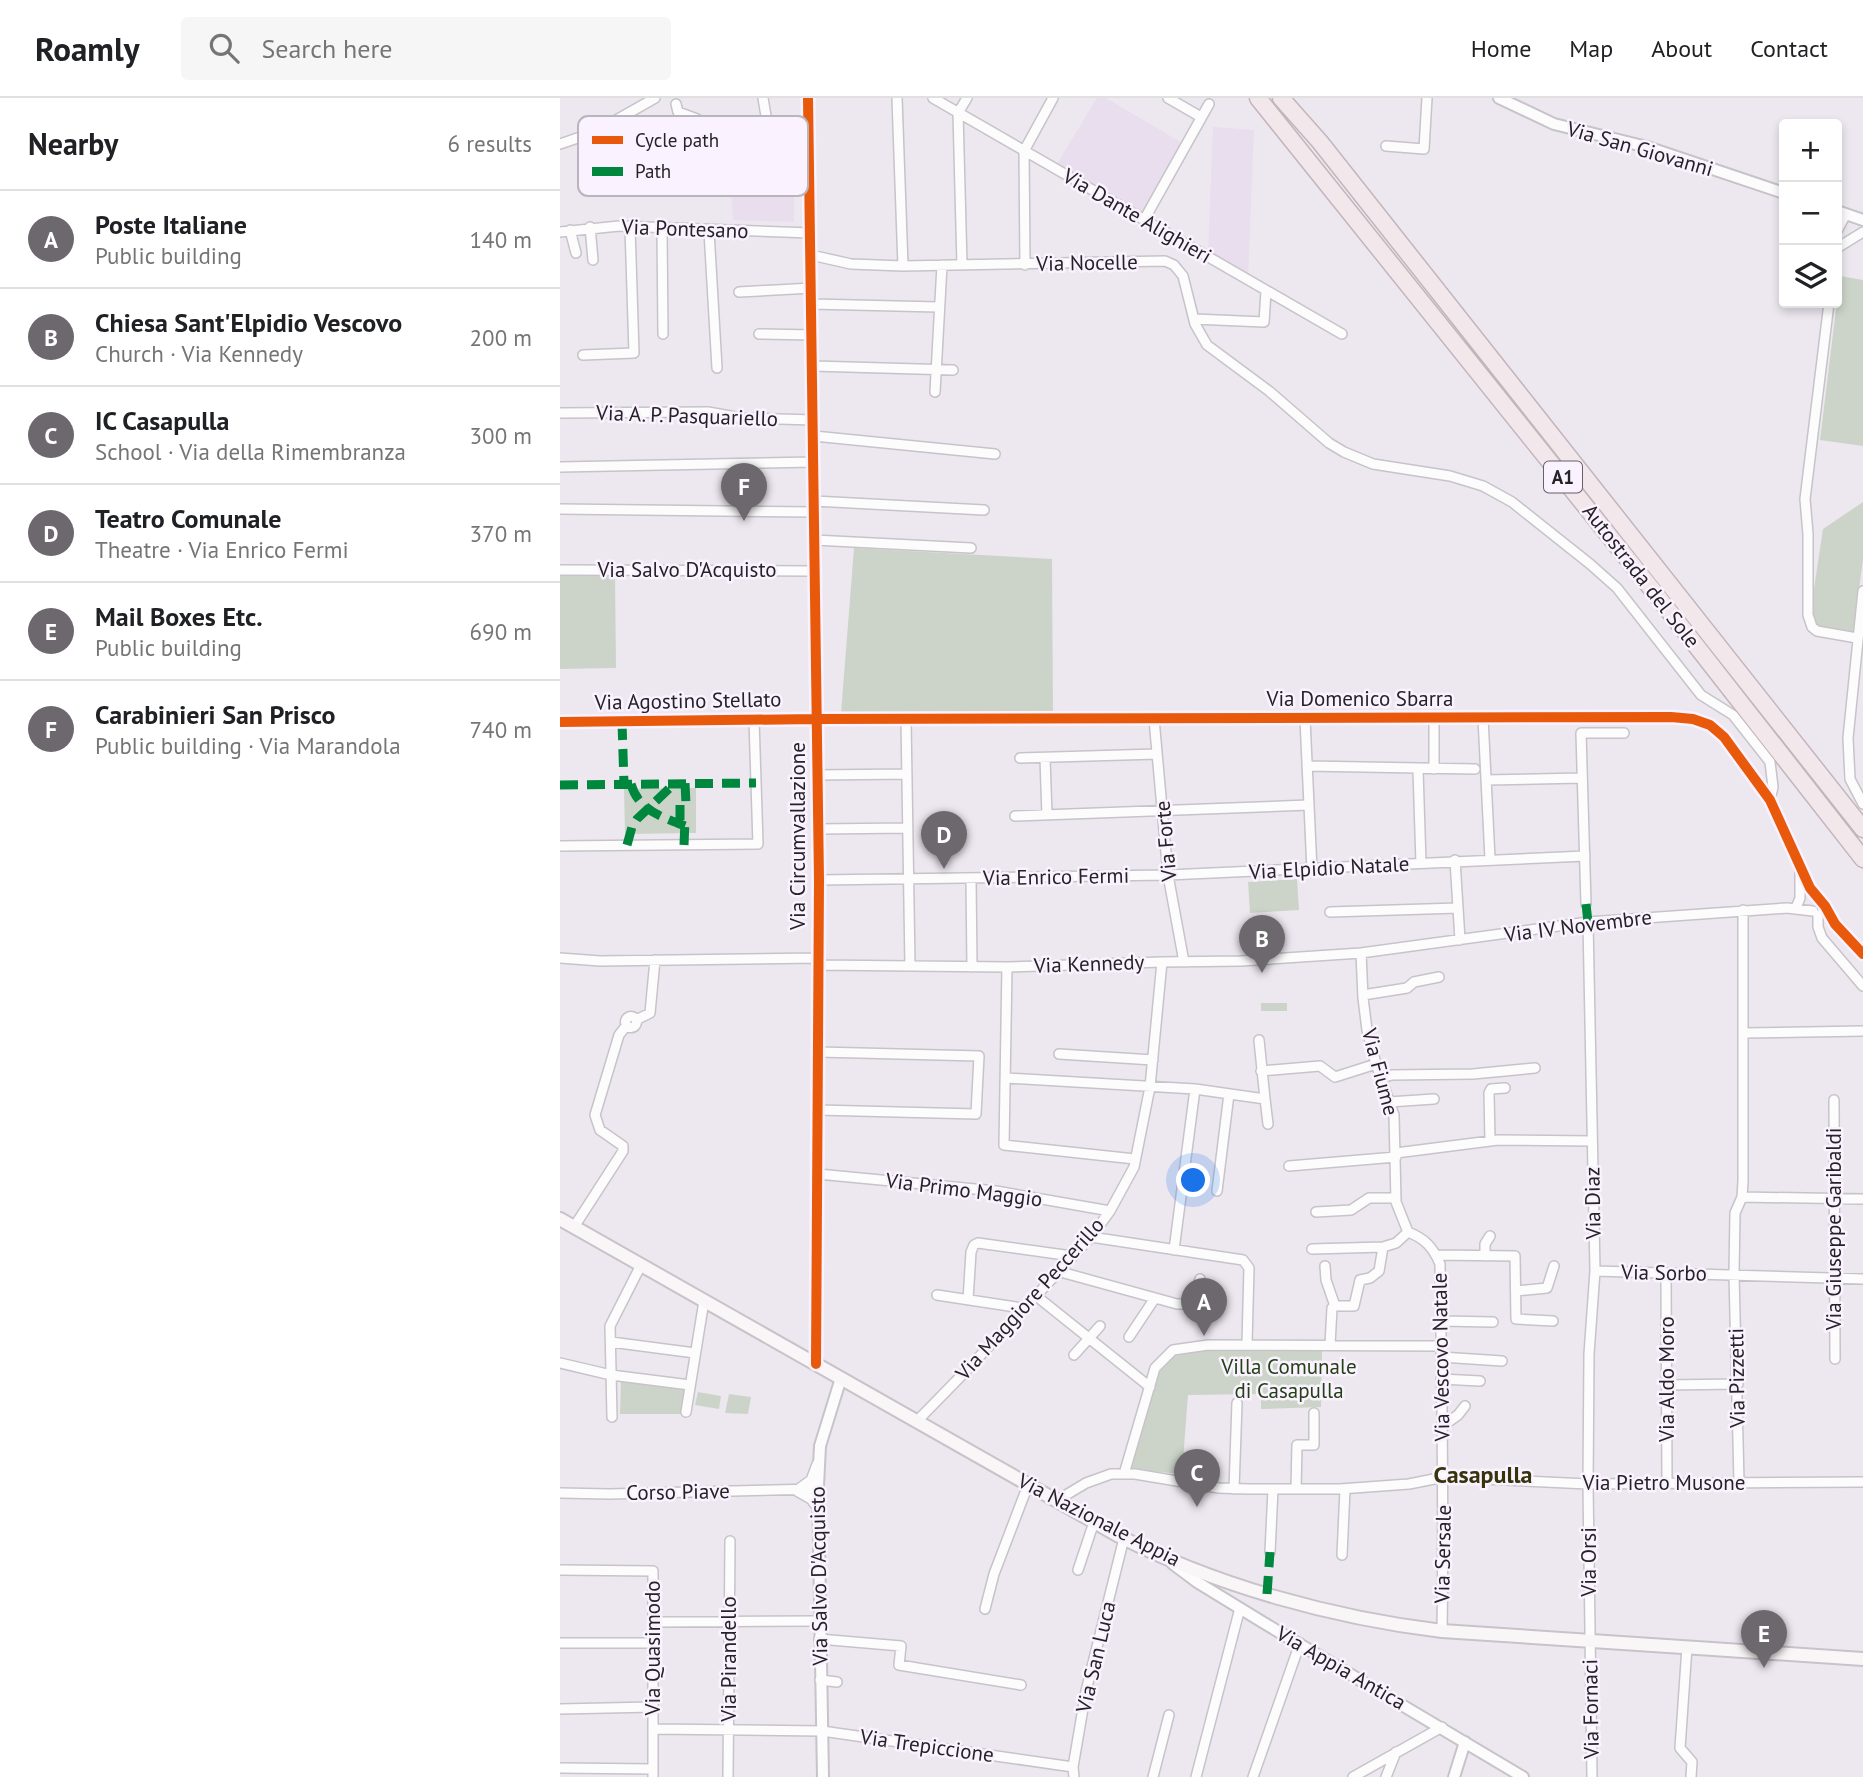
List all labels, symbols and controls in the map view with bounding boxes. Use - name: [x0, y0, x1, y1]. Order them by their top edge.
- search box: [181, 17, 671, 80]
- text: Roamly: [35, 27, 139, 70]
- icon: search: [205, 29, 243, 67]
- text: Search here: [261, 32, 393, 65]
- text: Home: [1471, 33, 1531, 64]
- text: Map: [1569, 33, 1613, 64]
- text: About: [1651, 33, 1712, 64]
- text: Contact: [1750, 33, 1828, 64]
- street label: Via San Giovanni: [1563, 114, 1716, 182]
- legend: [578, 116, 808, 196]
- map controls: [1779, 119, 1842, 308]
- button: +: [1779, 119, 1842, 182]
- text: Nearby: [28, 124, 118, 163]
- text: Cycle path: [635, 128, 719, 152]
- text: 6 results: [448, 129, 532, 158]
- text: Path: [635, 159, 671, 183]
- street label: Via Dante Alighieri: [1057, 161, 1217, 269]
- button: −: [1779, 182, 1842, 245]
- text: Poste Italiane: [95, 208, 247, 241]
- street label: Via Pontesano: [620, 213, 749, 244]
- text: A: [44, 225, 58, 254]
- text: 140 m: [470, 225, 532, 254]
- text: Public building: [95, 241, 242, 270]
- button: layers: [1779, 245, 1842, 308]
- street label: Via Nocelle: [1035, 248, 1138, 277]
- text: Chiesa Sant'Elpidio Vescovo: [95, 306, 402, 339]
- text: B: [44, 323, 58, 352]
- text: 200 m: [470, 323, 532, 352]
- text: Church · Via Kennedy: [95, 339, 303, 368]
- street label: Via A. P. Pasquariello: [595, 399, 778, 432]
- text: IC Casapulla: [95, 404, 229, 437]
- text: C: [45, 421, 57, 450]
- text: 300 m: [470, 421, 532, 450]
- text: School · Via della Rimembranza: [95, 437, 406, 466]
- road number: A1: [1544, 462, 1582, 492]
- pin: F: [721, 463, 767, 521]
- street label: Autostrada del Sole: [1577, 498, 1706, 653]
- text: Teatro Comunale: [95, 502, 281, 535]
- text: D: [44, 519, 58, 548]
- text: 370 m: [470, 519, 532, 548]
- text: Theatre · Via Enrico Fermi: [95, 535, 349, 564]
- street label: Via Salvo D'Acquisto: [596, 556, 777, 583]
- text: Mail Boxes Etc.: [95, 600, 263, 633]
- text: E: [45, 617, 57, 646]
- text: 690 m: [470, 617, 532, 646]
- text: Public building: [95, 633, 242, 662]
- street label: Via Agostino Stellato: [593, 685, 782, 716]
- street label: Via Domenico Sbarra: [1266, 685, 1453, 712]
- text: Carabinieri San Prisco: [95, 698, 336, 731]
- text: F: [45, 715, 57, 744]
- text: 740 m: [470, 715, 532, 744]
- text: Public building · Via Marandola: [95, 731, 401, 760]
- street label: Via Circumvallazione: [784, 742, 811, 931]
- street label: Via Forte: [1149, 800, 1183, 884]
- pin: D: [921, 811, 967, 869]
- street label: Via Elpidio Natale: [1247, 850, 1410, 885]
- street label: Via Enrico Fermi: [982, 862, 1129, 891]
- street label: Via IV Novembre: [1502, 903, 1653, 948]
- pin: B: [1239, 915, 1285, 973]
- street label: Via Kennedy: [1032, 948, 1145, 979]
- street label: Via Fiume: [1356, 1024, 1405, 1118]
- street label: Via Giuseppe Garibaldi: [1820, 1128, 1847, 1331]
- your location: [1176, 1163, 1210, 1197]
- street label: Via Primo Maggio: [883, 1166, 1044, 1213]
- street label: Via Diaz: [1578, 1166, 1607, 1241]
- street label: Via Maggiore Peccerillo: [949, 1212, 1110, 1386]
- street label: Via Sorbo: [1620, 1258, 1707, 1287]
- street label: Via Vescovo Natale: [1426, 1272, 1455, 1443]
- pin: A: [1181, 1278, 1227, 1336]
- street label: Via Aldo Moro: [1653, 1316, 1680, 1443]
- street label: Via Pizzetti: [1722, 1328, 1751, 1429]
- park label: Villa Comunale di Casapulla: [1220, 1353, 1357, 1404]
- pin: C: [1174, 1449, 1220, 1507]
- district label: Casapulla: [1434, 1459, 1532, 1490]
- street label: Via Nazionale Appia: [1012, 1466, 1185, 1572]
- street label: Via Pietro Musone: [1582, 1469, 1745, 1496]
- street label: Corso Piave: [626, 1477, 730, 1506]
- street label: Via Salvo D'Acquisto: [803, 1486, 834, 1667]
- street label: Via Sersale: [1428, 1504, 1457, 1605]
- street label: Via Orsi: [1575, 1527, 1602, 1598]
- street label: Via Quasimodo: [639, 1580, 666, 1717]
- street label: Via Pirandello: [715, 1596, 742, 1723]
- street label: Via San Luca: [1069, 1598, 1121, 1716]
- pin: E: [1741, 1610, 1787, 1668]
- street label: Via Appia Antica: [1271, 1619, 1411, 1716]
- street label: Via Fornaci: [1576, 1659, 1605, 1760]
- street label: Via Trepiccione: [858, 1723, 996, 1768]

